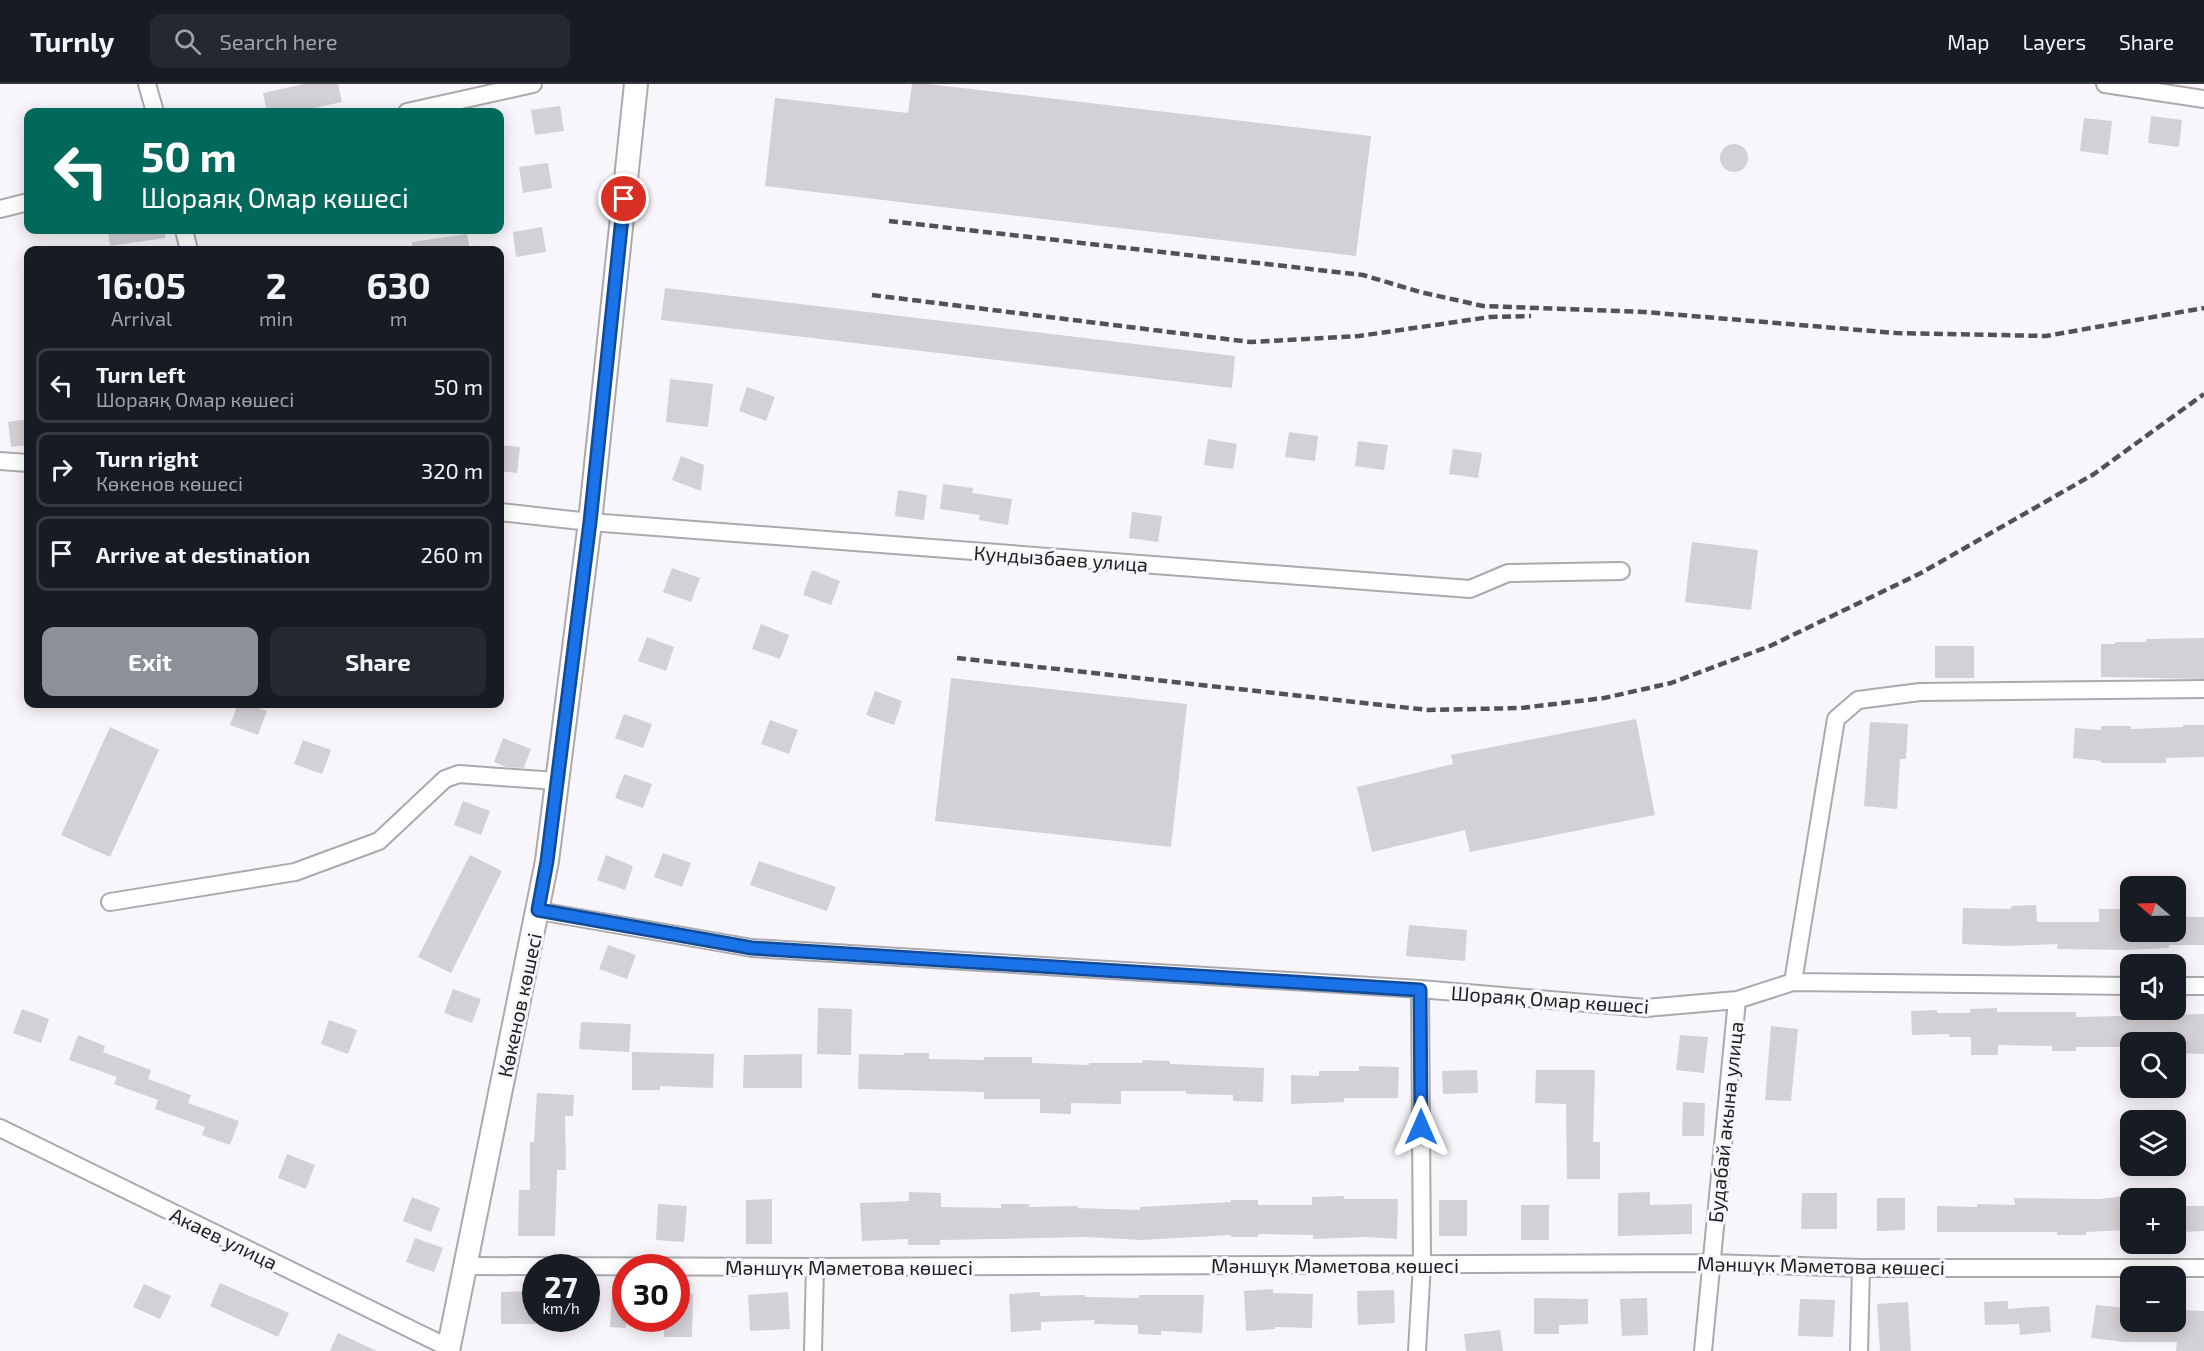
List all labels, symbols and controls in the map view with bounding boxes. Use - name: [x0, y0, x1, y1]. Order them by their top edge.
- search box: [150, 14, 570, 68]
- text: Turnly: [30, 24, 114, 58]
- icon: search: [171, 25, 204, 58]
- text: Search here: [219, 28, 338, 54]
- text: Map: [1947, 29, 1989, 54]
- text: Layers: [2022, 29, 2086, 54]
- text: Share: [2119, 29, 2174, 54]
- text: 50 m: [141, 130, 237, 180]
- icon: left: [42, 132, 120, 210]
- pin: [598, 173, 649, 224]
- text: Шораяқ Омар көшесі: [141, 181, 409, 213]
- icon: arrive: [607, 182, 640, 215]
- text: 16:05: [97, 263, 186, 306]
- text: 2: [266, 263, 287, 306]
- text: 630: [366, 263, 431, 306]
- text: Arrival: [111, 306, 172, 330]
- text: min: [259, 306, 293, 330]
- text: m: [390, 306, 407, 330]
- text: Turn left: [96, 361, 185, 387]
- icon: left: [45, 369, 78, 402]
- text: 50 m: [434, 373, 483, 399]
- text: Шораяқ Омар көшесі: [96, 387, 294, 411]
- text: Turn right: [96, 445, 198, 471]
- icon: right: [45, 453, 78, 486]
- text: 320 m: [421, 457, 483, 483]
- text: Көкенов көшесі: [96, 471, 243, 495]
- icon: arrive: [45, 537, 78, 570]
- street label: Кундызбаев улица: [973, 540, 1149, 577]
- text: Arrive at destination: [96, 541, 310, 567]
- text: 260 m: [421, 541, 483, 567]
- button: Exit: [42, 627, 258, 696]
- button: Share: [270, 627, 486, 696]
- north arrow: [2120, 876, 2186, 942]
- map controls: [2120, 876, 2186, 1332]
- street label: Көкенов көшесі: [492, 931, 546, 1079]
- button: sound: [2120, 954, 2186, 1020]
- street label: Шораяқ Омар көшесі: [1450, 980, 1650, 1018]
- street label: Будабай акына улица: [1702, 1020, 1749, 1224]
- button: search: [2120, 1032, 2186, 1098]
- position arrow: [1389, 1095, 1453, 1159]
- button: layers: [2120, 1110, 2186, 1176]
- button: +: [2120, 1188, 2186, 1254]
- street label: Акаев улица: [166, 1202, 282, 1275]
- street label: Мәншүк Мәметова көшесі: [1697, 1251, 1945, 1279]
- street label: Мәншүк Мәметова көшесі: [1211, 1253, 1459, 1277]
- speed limit sign: 30: [612, 1254, 690, 1332]
- street label: Мәншүк Мәметова көшесі: [725, 1255, 973, 1279]
- button: −: [2120, 1266, 2186, 1332]
- text: 27: [544, 1268, 578, 1304]
- text: km/h: [542, 1299, 580, 1317]

